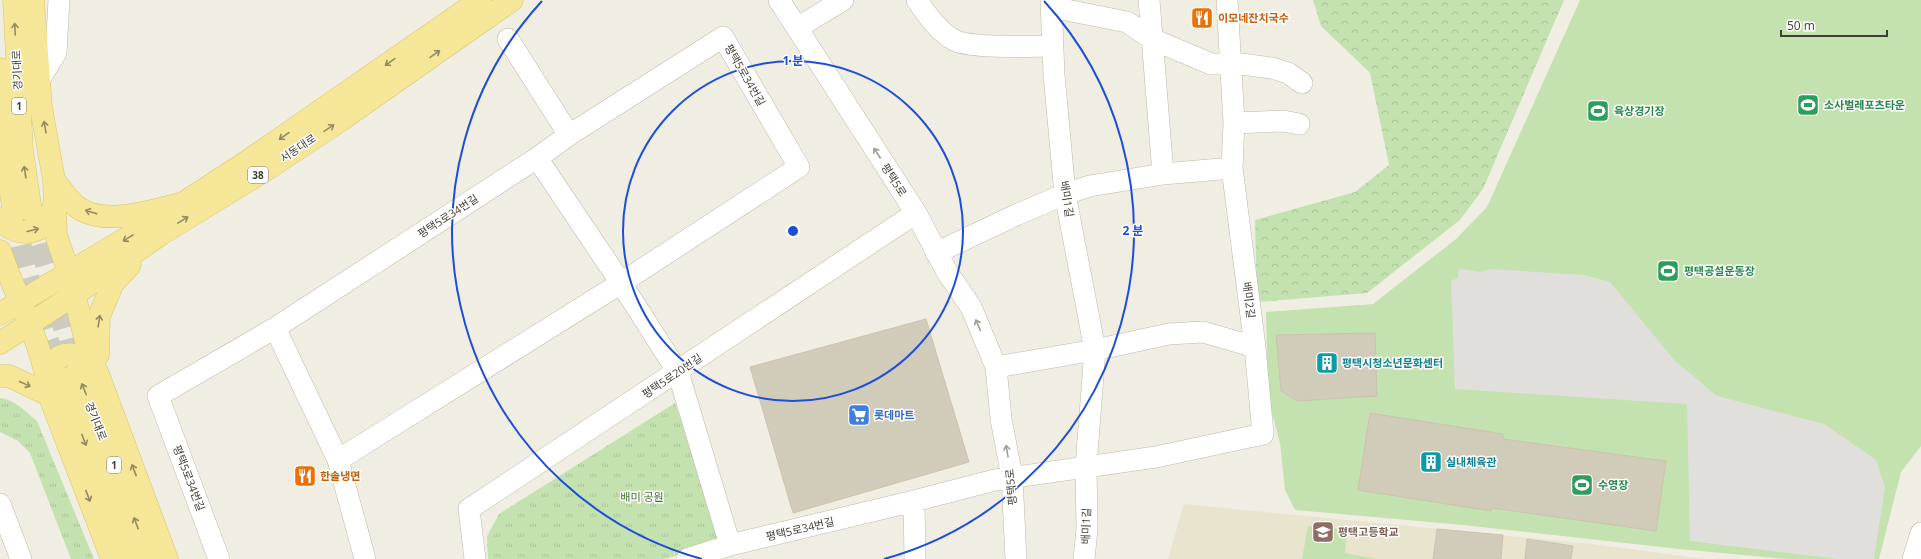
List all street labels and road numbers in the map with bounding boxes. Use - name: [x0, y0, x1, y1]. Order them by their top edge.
- street label: 평택5로34번길: [722, 41, 769, 109]
- street label: 경기대로: [8, 49, 25, 91]
- road number: 1: [12, 98, 26, 114]
- street label: 서동대로: [277, 130, 319, 165]
- street label: 평택5로: [878, 160, 911, 199]
- road number: 38: [248, 167, 268, 183]
- street label: 배미1길: [1057, 180, 1078, 218]
- street label: 평택5로34번길: [415, 190, 481, 241]
- street label: 배미2길: [1240, 281, 1259, 319]
- street label: 평택5로20번길: [639, 350, 705, 401]
- street label: 경기대로: [82, 399, 111, 442]
- street label: 평택5로34번길: [170, 443, 209, 513]
- road number: 1: [107, 457, 121, 473]
- street label: 평택5로: [1001, 468, 1020, 506]
- street label: 배미1길: [1077, 507, 1094, 545]
- street label: 평택5로34번길: [764, 513, 835, 544]

